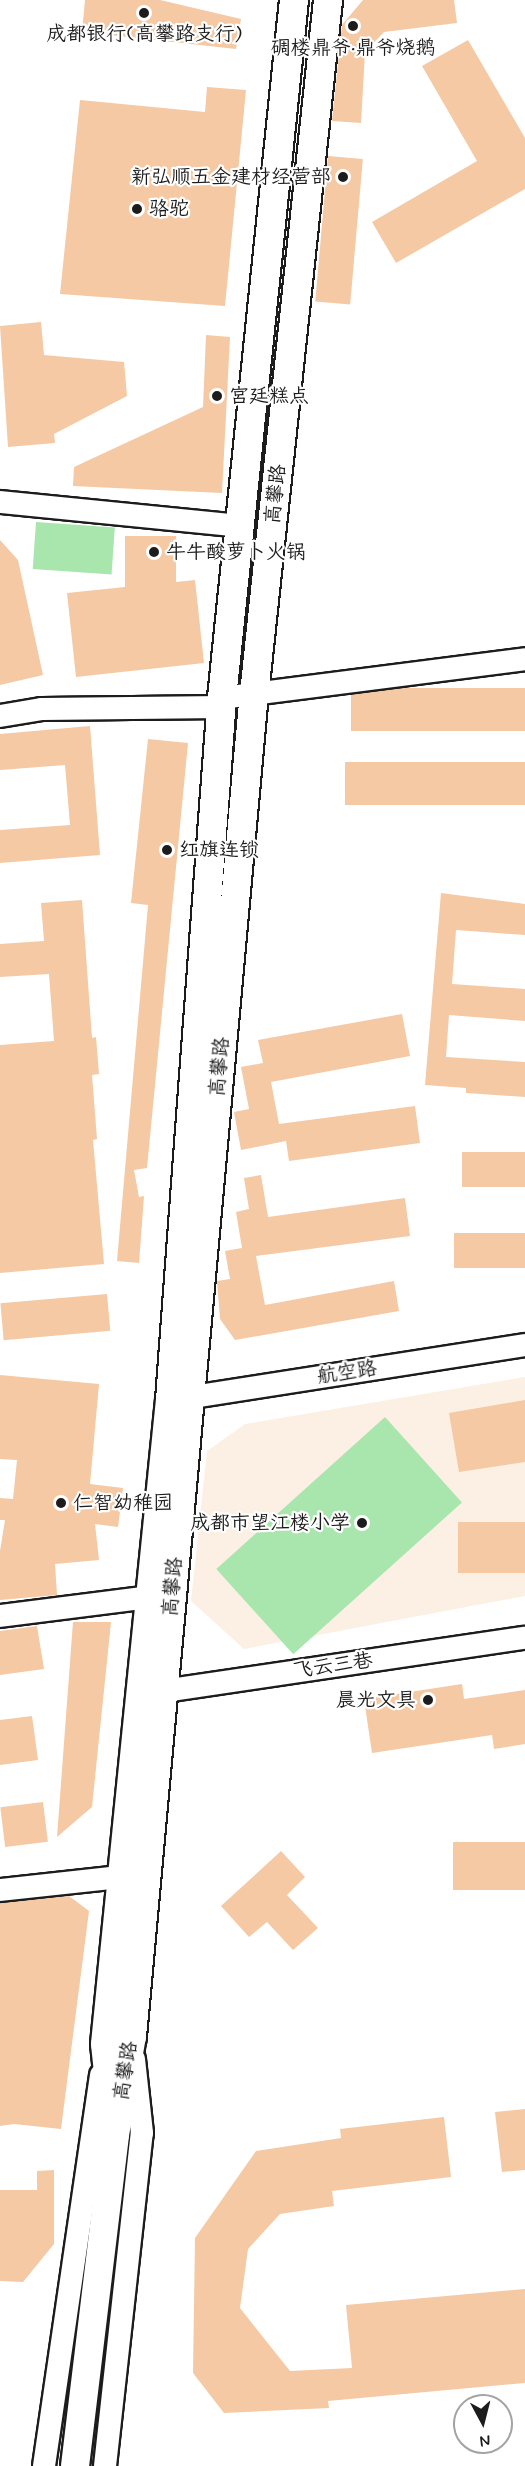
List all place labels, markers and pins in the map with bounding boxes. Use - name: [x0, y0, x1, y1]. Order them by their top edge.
- marker: 成都银行(高攀路支行): [137, 6, 151, 20]
- marker: 碉楼鼎爷·鼎爷烧鹅: [346, 19, 360, 33]
- place label: 成都银行(高攀路支行): [46, 22, 242, 46]
- place label: 碉楼鼎爷·鼎爷烧鹅: [271, 36, 435, 60]
- place label: 新弘顺五金建材经营部: [131, 165, 331, 189]
- marker: 新弘顺五金建材经营部: [336, 170, 350, 184]
- place label: 骆驼: [149, 197, 189, 221]
- marker: 骆驼: [130, 202, 144, 216]
- place label: 宫廷糕点: [229, 384, 309, 408]
- marker: 宫廷糕点: [210, 389, 224, 403]
- place label: 牛牛酸萝卜火锅: [166, 540, 306, 564]
- marker: 牛牛酸萝卜火锅: [147, 545, 161, 559]
- place label: 红旗连锁: [179, 838, 259, 862]
- marker: 红旗连锁: [160, 843, 174, 857]
- place label: 仁智幼稚园: [73, 1491, 173, 1515]
- marker: 仁智幼稚园: [54, 1496, 68, 1510]
- place label: 成都市望江楼小学: [190, 1511, 350, 1535]
- marker: 成都市望江楼小学: [355, 1516, 369, 1530]
- place label: 晨光文具: [336, 1688, 416, 1712]
- marker: 晨光文具: [421, 1693, 435, 1707]

